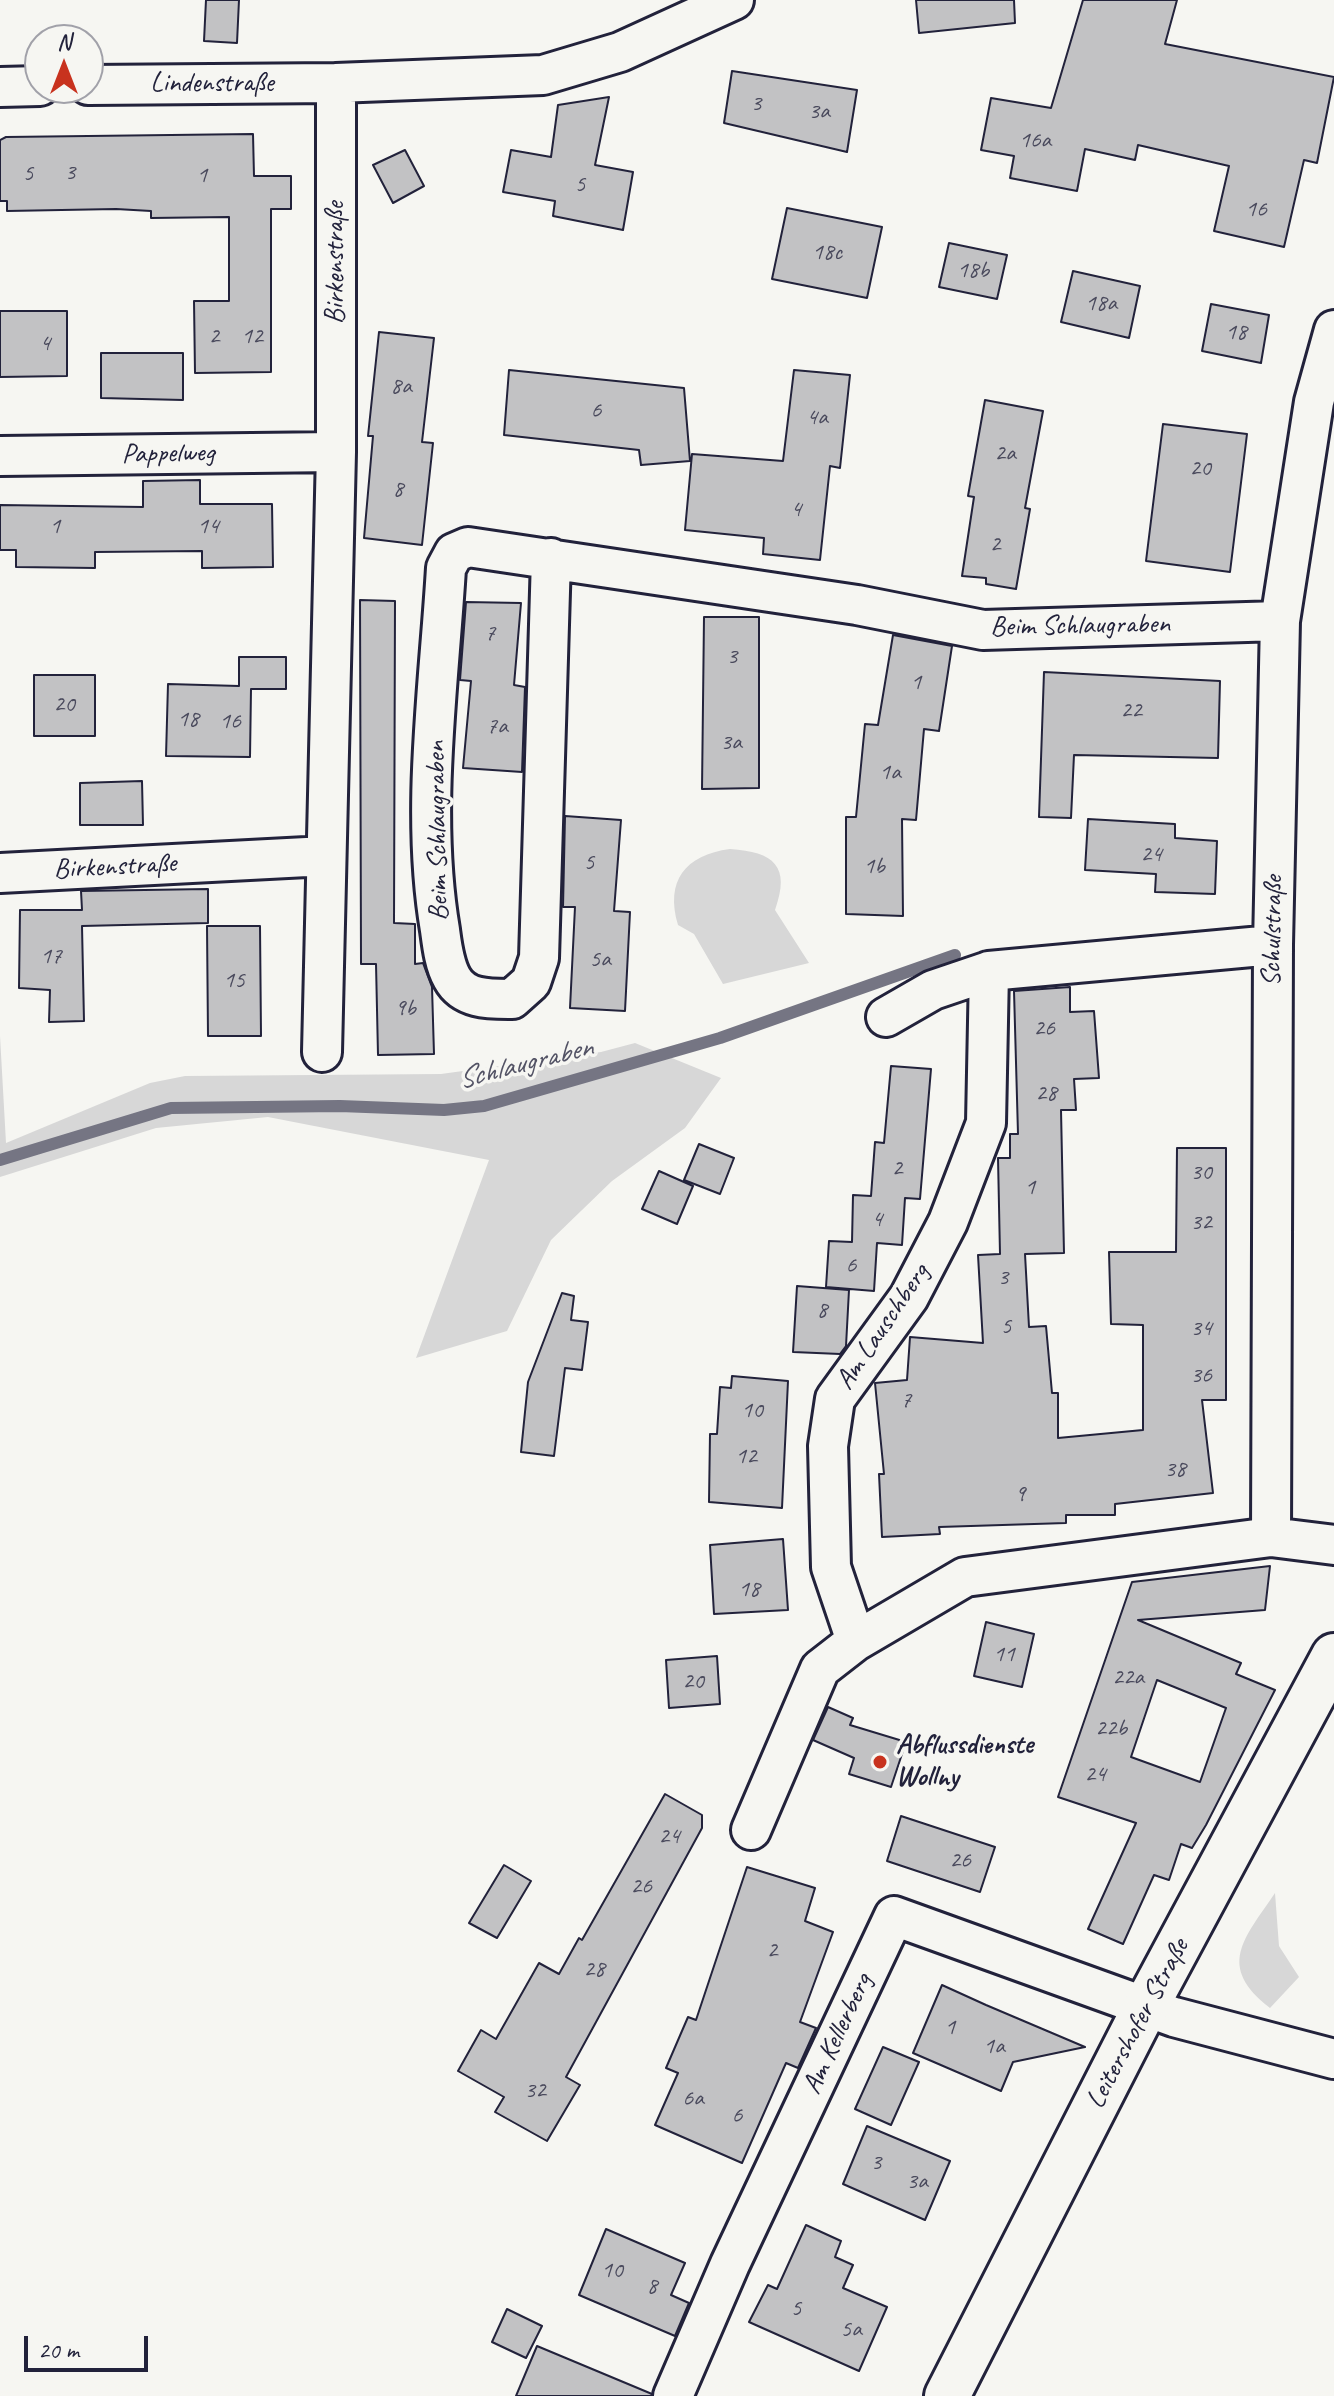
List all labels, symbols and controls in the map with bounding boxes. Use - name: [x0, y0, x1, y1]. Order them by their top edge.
- north arrow: [24, 24, 104, 104]
- text: N: [57, 28, 71, 56]
- street label: Lindenstraße: [150, 67, 274, 101]
- house number: 3: [751, 90, 761, 118]
- house number: 3a: [808, 98, 830, 126]
- house number: 16a: [1019, 127, 1051, 155]
- house number: 3: [65, 159, 75, 187]
- house number: 5: [23, 160, 33, 188]
- house number: 1: [197, 162, 207, 190]
- house number: 5: [575, 171, 585, 199]
- house number: 16: [1245, 196, 1267, 224]
- street label: Birkenstraße: [319, 202, 353, 324]
- house number: 18c: [812, 239, 842, 267]
- house number: 18b: [957, 257, 989, 285]
- house number: 18a: [1085, 290, 1117, 318]
- house number: 18: [1225, 319, 1247, 347]
- house number: 2: [209, 323, 219, 351]
- house number: 12: [241, 323, 263, 351]
- house number: 4: [40, 330, 50, 358]
- house number: 8a: [390, 373, 412, 401]
- house number: 6: [591, 397, 601, 425]
- house number: 4a: [806, 404, 828, 432]
- street label: Pappelweg: [121, 436, 215, 472]
- house number: 2a: [994, 440, 1016, 468]
- house number: 20: [1189, 455, 1211, 483]
- house number: 8: [393, 476, 403, 504]
- house number: 4: [791, 496, 801, 524]
- house number: 1: [50, 513, 60, 541]
- house number: 14: [197, 513, 219, 541]
- house number: 2: [990, 531, 1000, 559]
- street label: Beim Schlaugraben: [990, 608, 1170, 644]
- house number: 7: [485, 620, 495, 648]
- house number: 3: [727, 643, 737, 671]
- house number: 1: [911, 669, 921, 697]
- house number: 20: [53, 691, 75, 719]
- house number: 22: [1120, 697, 1142, 725]
- house number: 18: [177, 706, 199, 734]
- house number: 16: [219, 708, 241, 736]
- house number: 7a: [486, 713, 508, 741]
- house number: 3a: [720, 729, 742, 757]
- street label: Beim Schlaugraben: [420, 741, 456, 921]
- house number: 1a: [879, 759, 901, 787]
- house number: 24: [1140, 841, 1162, 869]
- street label: Birkenstraße: [53, 847, 177, 887]
- house number: 5: [584, 849, 594, 877]
- house number: 1b: [863, 853, 885, 881]
- street label: Schulstraße: [1255, 875, 1291, 987]
- house number: 17: [40, 943, 62, 971]
- house number: 5a: [589, 946, 611, 974]
- house number: 15: [223, 967, 245, 995]
- house number: 9b: [394, 995, 416, 1023]
- house number: 26: [1033, 1015, 1055, 1043]
- water label: Schlaugraben: [454, 1030, 596, 1098]
- house number: 28: [1035, 1080, 1057, 1108]
- house number: 2: [892, 1155, 902, 1183]
- house number: 30: [1190, 1159, 1212, 1187]
- house number: 1: [1025, 1174, 1035, 1202]
- house number: 4: [872, 1206, 882, 1234]
- house number: 32: [1190, 1209, 1212, 1237]
- house number: 6: [846, 1252, 856, 1280]
- street label: Am Lauschberg: [829, 1258, 937, 1396]
- house number: 3: [998, 1264, 1008, 1292]
- house number: 8: [817, 1297, 827, 1325]
- house number: 5: [1001, 1313, 1011, 1341]
- house number: 34: [1190, 1315, 1212, 1343]
- house number: 36: [1190, 1362, 1212, 1390]
- house number: 7: [901, 1387, 911, 1415]
- house number: 10: [741, 1397, 763, 1425]
- house number: 12: [735, 1443, 757, 1471]
- house number: 38: [1164, 1456, 1186, 1484]
- house number: 9: [1015, 1481, 1025, 1509]
- house number: 18: [738, 1576, 760, 1604]
- house number: 11: [993, 1641, 1015, 1669]
- house number: 22a: [1112, 1664, 1144, 1692]
- house number: 20: [682, 1668, 704, 1696]
- house number: 22b: [1095, 1715, 1127, 1743]
- place label: Abflussdienste Wollny: [896, 1729, 1033, 1795]
- marker: Abflussdienste Wollny: [871, 1753, 889, 1771]
- house number: 24: [1084, 1761, 1106, 1789]
- house number: 24: [658, 1823, 680, 1851]
- house number: 26: [949, 1847, 971, 1875]
- house number: 26: [630, 1873, 652, 1901]
- street label: Leitershofer Straße: [1079, 1933, 1197, 2115]
- house number: 2: [767, 1937, 777, 1965]
- house number: 28: [583, 1956, 605, 1984]
- street label: Am Kellerberg: [796, 1969, 880, 2099]
- house number: 1: [945, 2014, 955, 2042]
- house number: 1a: [983, 2033, 1005, 2061]
- house number: 32: [524, 2077, 546, 2105]
- house number: 6a: [682, 2085, 704, 2113]
- house number: 6: [732, 2102, 742, 2130]
- house number: 3: [871, 2149, 881, 2177]
- house number: 3a: [906, 2168, 928, 2196]
- house number: 10: [601, 2257, 623, 2285]
- house number: 8: [647, 2273, 657, 2301]
- house number: 5: [791, 2295, 801, 2323]
- house number: 5a: [840, 2316, 862, 2344]
- scale bar: [28, 2320, 152, 2370]
- text: 20 m: [38, 2335, 79, 2365]

